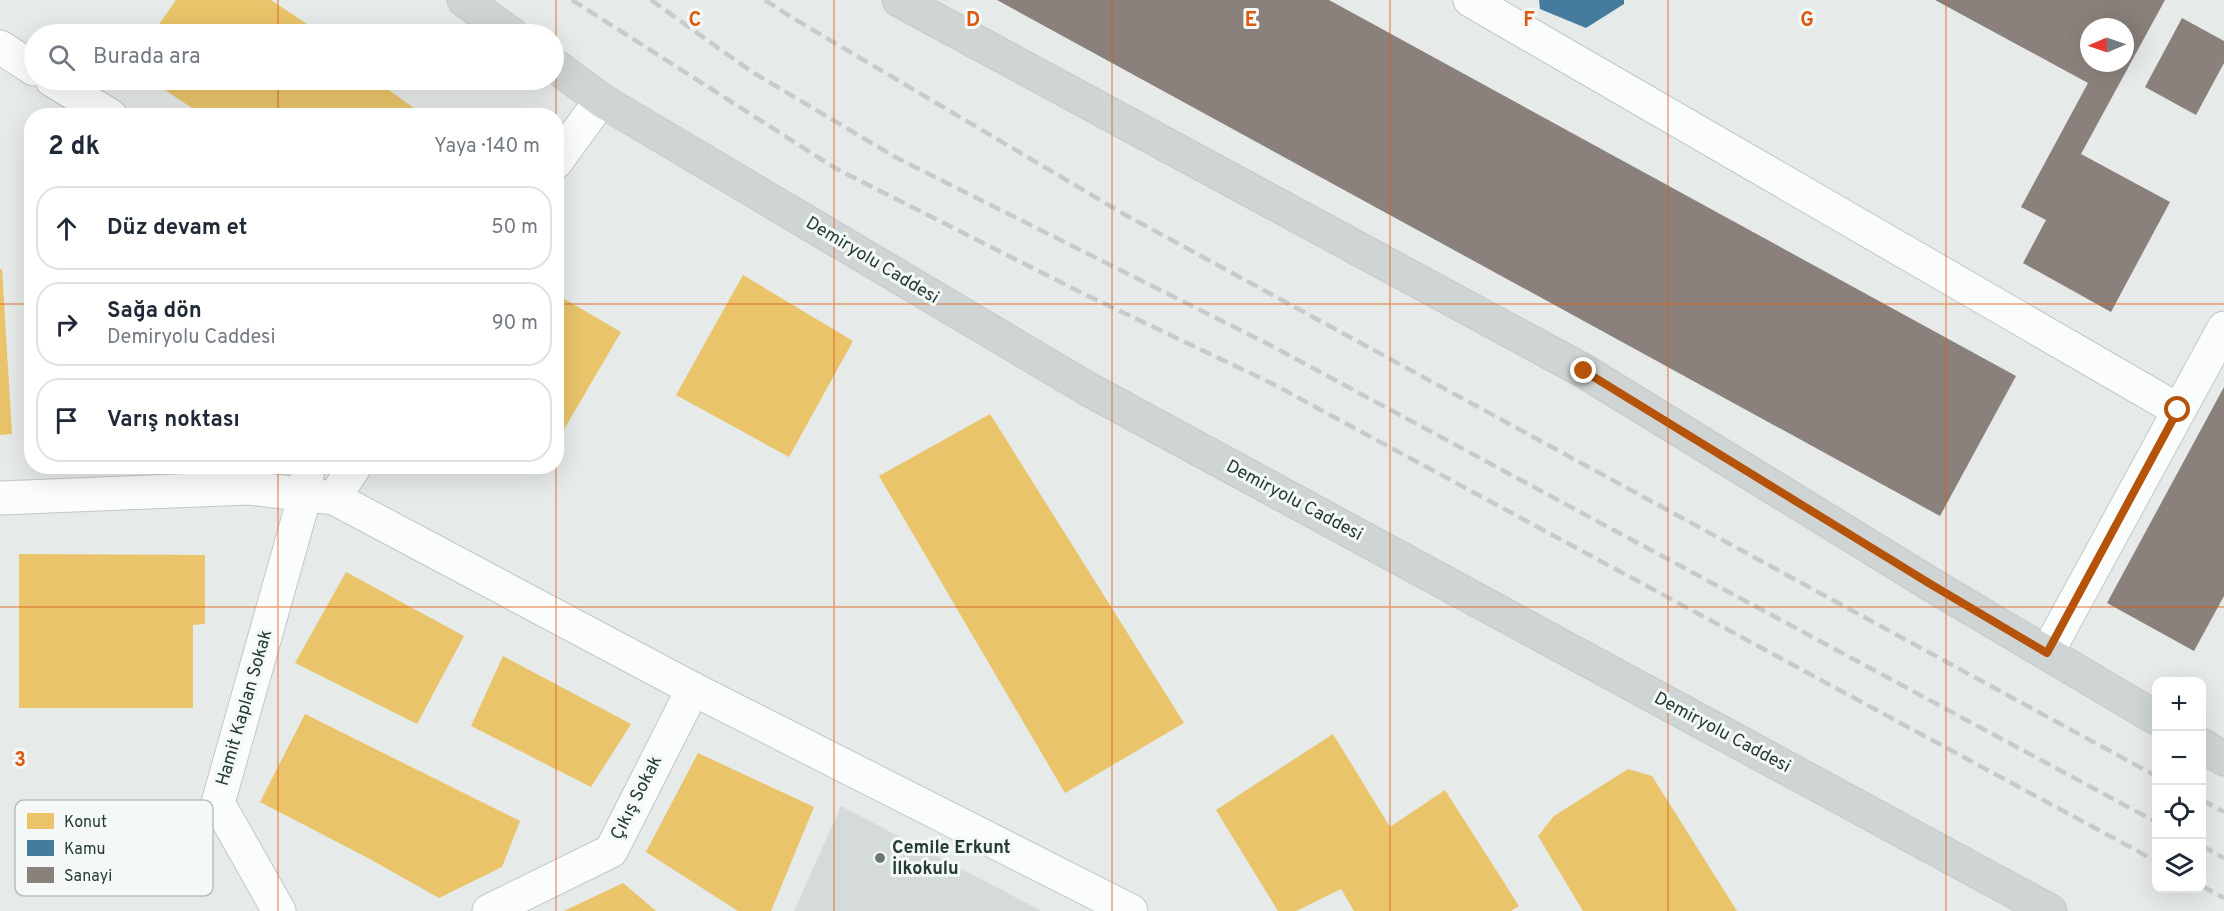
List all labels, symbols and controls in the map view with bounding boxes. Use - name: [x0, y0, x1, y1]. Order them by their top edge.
- text: C: [689, 8, 701, 34]
- text: D: [966, 8, 980, 34]
- text: E: [1245, 8, 1257, 34]
- text: F: [1523, 8, 1535, 34]
- text: G: [1800, 8, 1814, 34]
- north arrow: [2080, 18, 2134, 72]
- search box: [24, 24, 564, 90]
- icon: search: [45, 41, 78, 74]
- text: Burada ara: [93, 44, 201, 71]
- text: 2 dk: [48, 131, 100, 164]
- text: Yaya · 140 m: [434, 134, 540, 160]
- icon: ahead: [50, 212, 83, 245]
- street label: Demiryolu Caddesi: [801, 212, 943, 310]
- text: Düz devam et: [107, 215, 247, 242]
- text: 50 m: [491, 215, 538, 241]
- text: Sağa dön: [107, 298, 202, 325]
- icon: right: [50, 308, 83, 341]
- text: 90 m: [492, 311, 538, 337]
- text: Demiryolu Caddesi: [107, 325, 275, 351]
- route end: [1570, 357, 1596, 383]
- route start: [2164, 396, 2190, 422]
- icon: arrive: [50, 404, 83, 437]
- text: Varış noktası: [107, 407, 240, 434]
- street label: Demiryolu Caddesi: [1222, 455, 1366, 547]
- street label: Hamit Kaplan Sokak: [212, 627, 278, 789]
- map controls: [2152, 677, 2206, 893]
- button: +: [2152, 677, 2206, 731]
- street label: Demiryolu Caddesi: [1650, 687, 1794, 779]
- button: −: [2152, 731, 2206, 785]
- text: 3: [14, 748, 26, 774]
- street label: Çıkış Sokak: [606, 752, 668, 844]
- button: locate: [2152, 785, 2206, 839]
- legend: [15, 800, 213, 896]
- text: Konut: [64, 813, 107, 833]
- place label: Cemile Erkunt İlkokulu: [892, 837, 1011, 881]
- button: layers: [2152, 839, 2206, 893]
- text: Kamu: [64, 840, 106, 860]
- marker: Cemile Erkunt İlkokulu: [873, 851, 887, 865]
- text: Sanayi: [64, 867, 112, 887]

